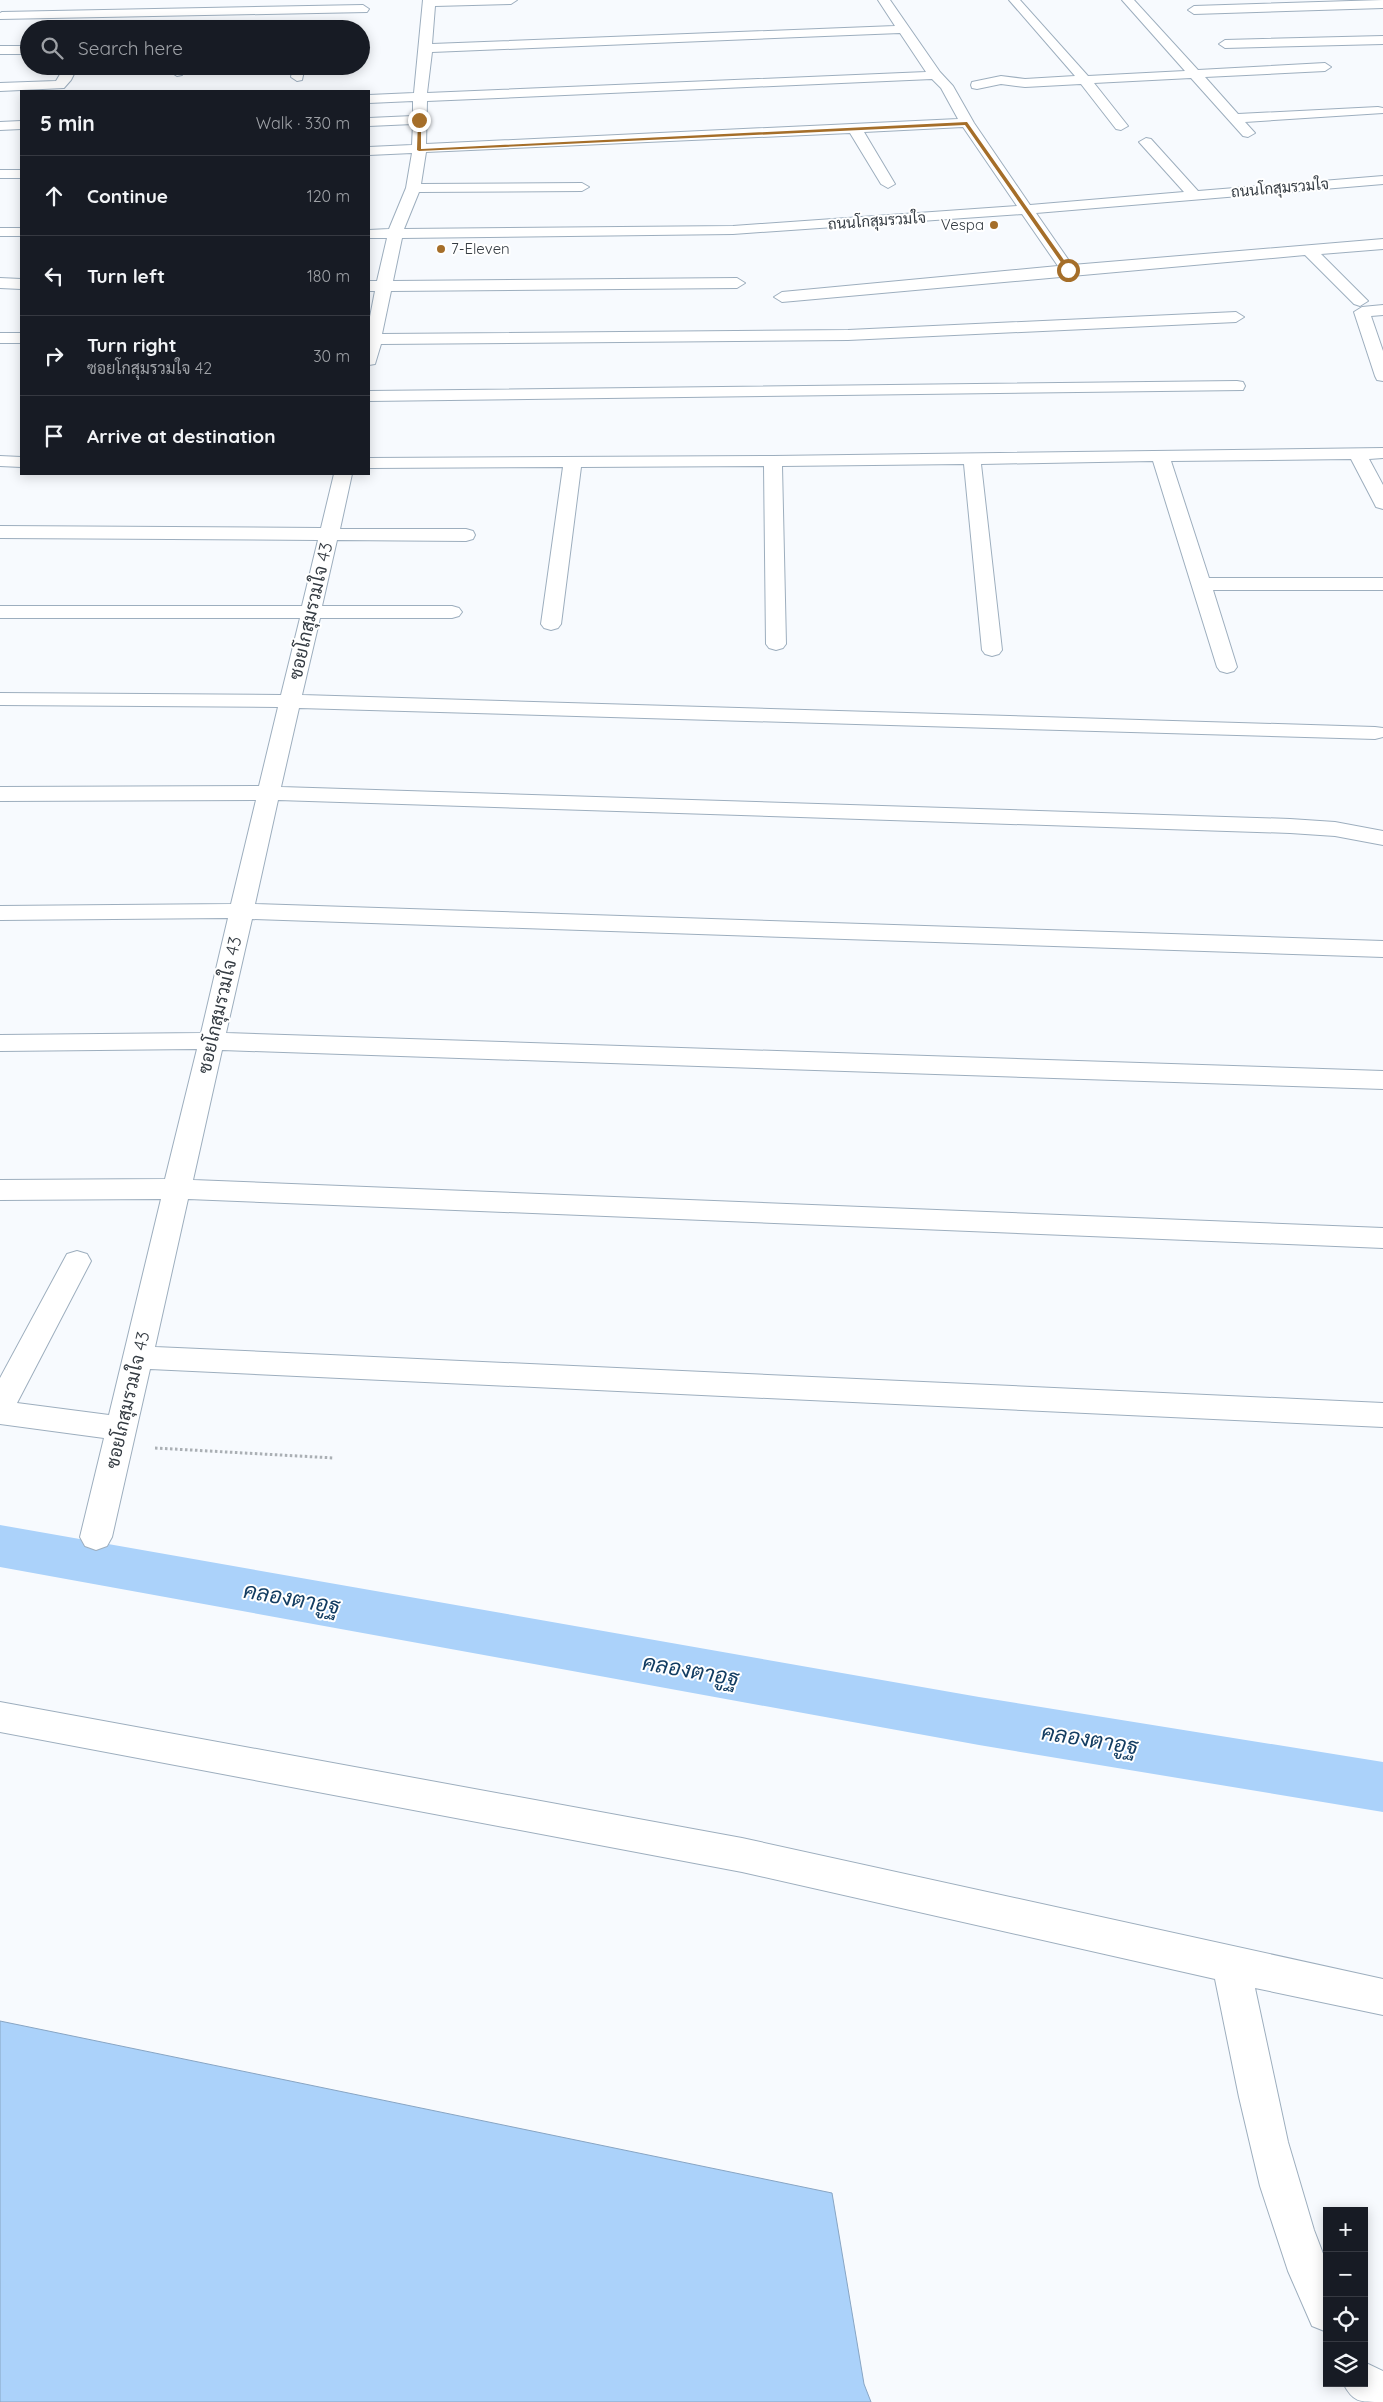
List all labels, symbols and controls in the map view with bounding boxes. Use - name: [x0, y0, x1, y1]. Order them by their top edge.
- search box: [20, 20, 370, 75]
- icon: search: [38, 34, 66, 62]
- text: Search here: [78, 36, 183, 60]
- route end: [408, 109, 431, 132]
- text: 5 min: [40, 110, 95, 136]
- text: Walk · 330 m: [256, 113, 350, 133]
- street label: ถนนโกสุมรวมใจ: [1230, 174, 1330, 203]
- icon: ahead: [40, 182, 68, 210]
- text: Continue: [87, 184, 168, 208]
- text: 120 m: [307, 186, 350, 206]
- street label: ถนนโกสุมรวมใจ: [827, 208, 927, 235]
- place label: Vespa: [941, 215, 984, 234]
- marker: Vespa: [988, 219, 1000, 231]
- place label: 7-Eleven: [451, 239, 510, 258]
- marker: 7-Eleven: [435, 243, 447, 255]
- route start: [1057, 259, 1080, 282]
- icon: left: [40, 262, 68, 290]
- text: Turn left: [87, 264, 165, 288]
- text: 180 m: [307, 266, 350, 286]
- text: Turn right: [87, 333, 176, 357]
- icon: right: [40, 342, 68, 370]
- text: 30 m: [313, 346, 350, 366]
- text: ซอยโกสุมรวมใจ 42: [87, 358, 212, 378]
- icon: arrive: [40, 422, 68, 450]
- text: Arrive at destination: [87, 424, 276, 448]
- street label: ซอยโกสุมรวมใจ 43: [283, 540, 338, 682]
- street label: ซอยโกสุมรวมใจ 43: [192, 934, 247, 1076]
- street label: ซอยโกสุมรวมใจ 43: [100, 1329, 155, 1471]
- water label: คลองตาอูฐ: [241, 1576, 344, 1622]
- water label: คลองตาอูฐ: [640, 1648, 743, 1694]
- water label: คลองตาอูฐ: [1039, 1718, 1142, 1763]
- map controls: [1323, 2207, 1368, 2387]
- button: +: [1323, 2207, 1368, 2252]
- button: −: [1323, 2252, 1368, 2297]
- button: locate: [1323, 2297, 1368, 2342]
- button: layers: [1323, 2342, 1368, 2387]

